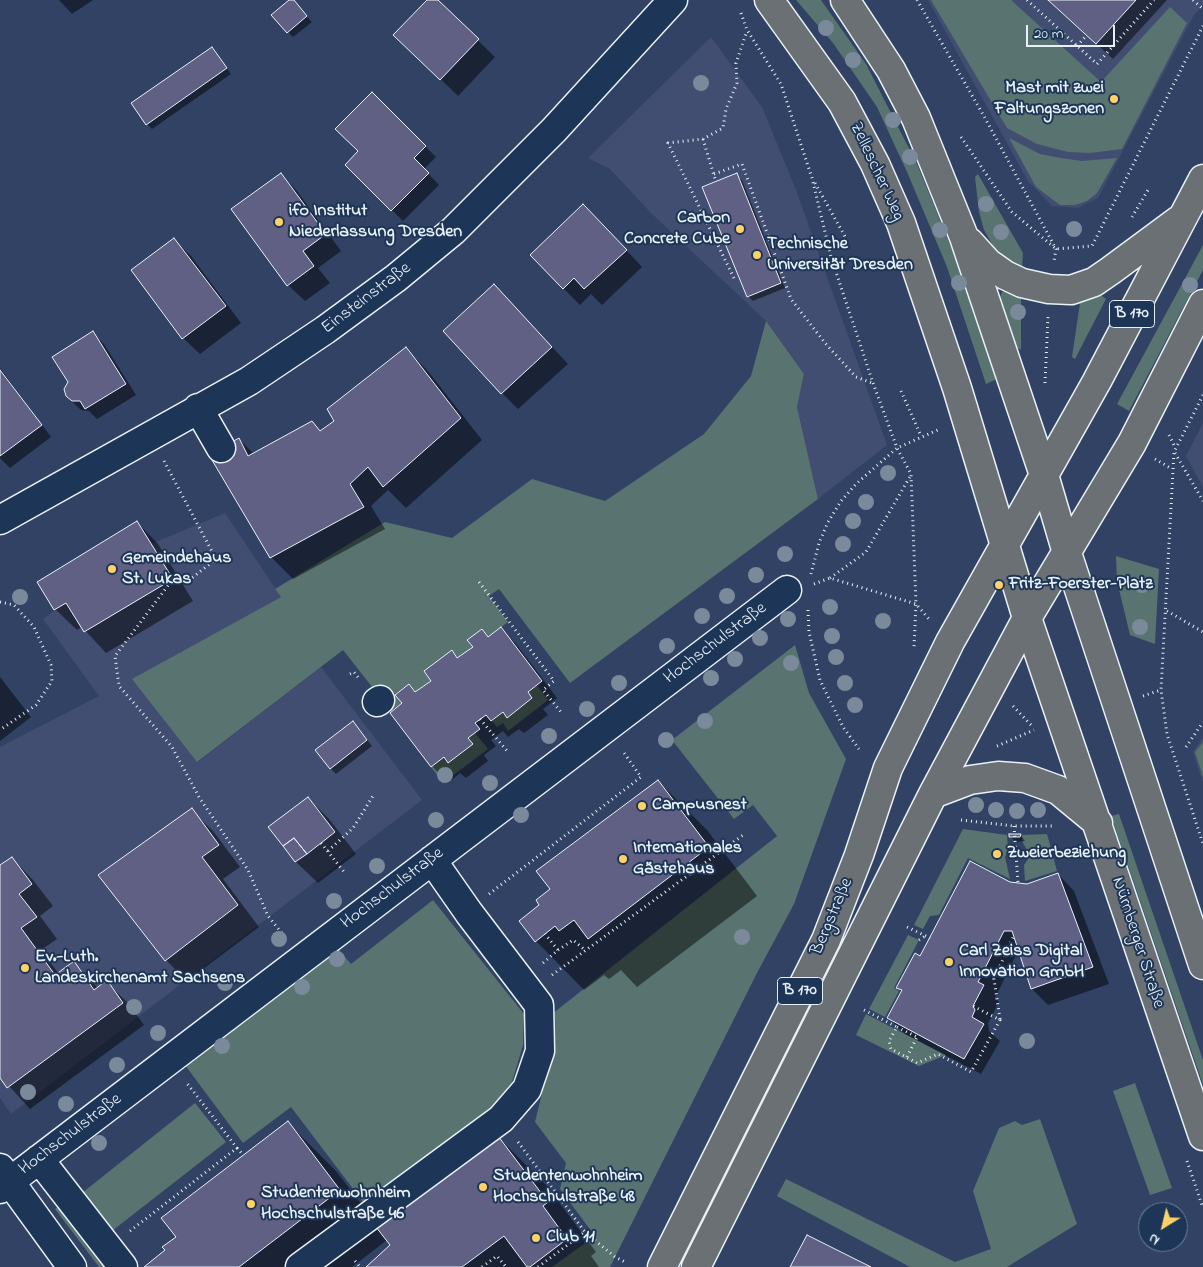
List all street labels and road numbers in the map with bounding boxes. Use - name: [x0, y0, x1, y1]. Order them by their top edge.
- street label: Zellescher Weg: [844, 119, 908, 225]
- street label: Einsteinstraße: [318, 258, 416, 340]
- road number: B 170: [1110, 300, 1154, 328]
- street label: Hochschulstraße: [660, 598, 772, 690]
- street label: Hochschulstraße: [337, 843, 449, 935]
- street label: Bergstraße: [807, 875, 859, 959]
- street label: Nürnberger Straße: [1106, 875, 1168, 1011]
- road number: B 170: [778, 978, 822, 1004]
- street label: Hochschulstraße: [15, 1089, 127, 1181]

